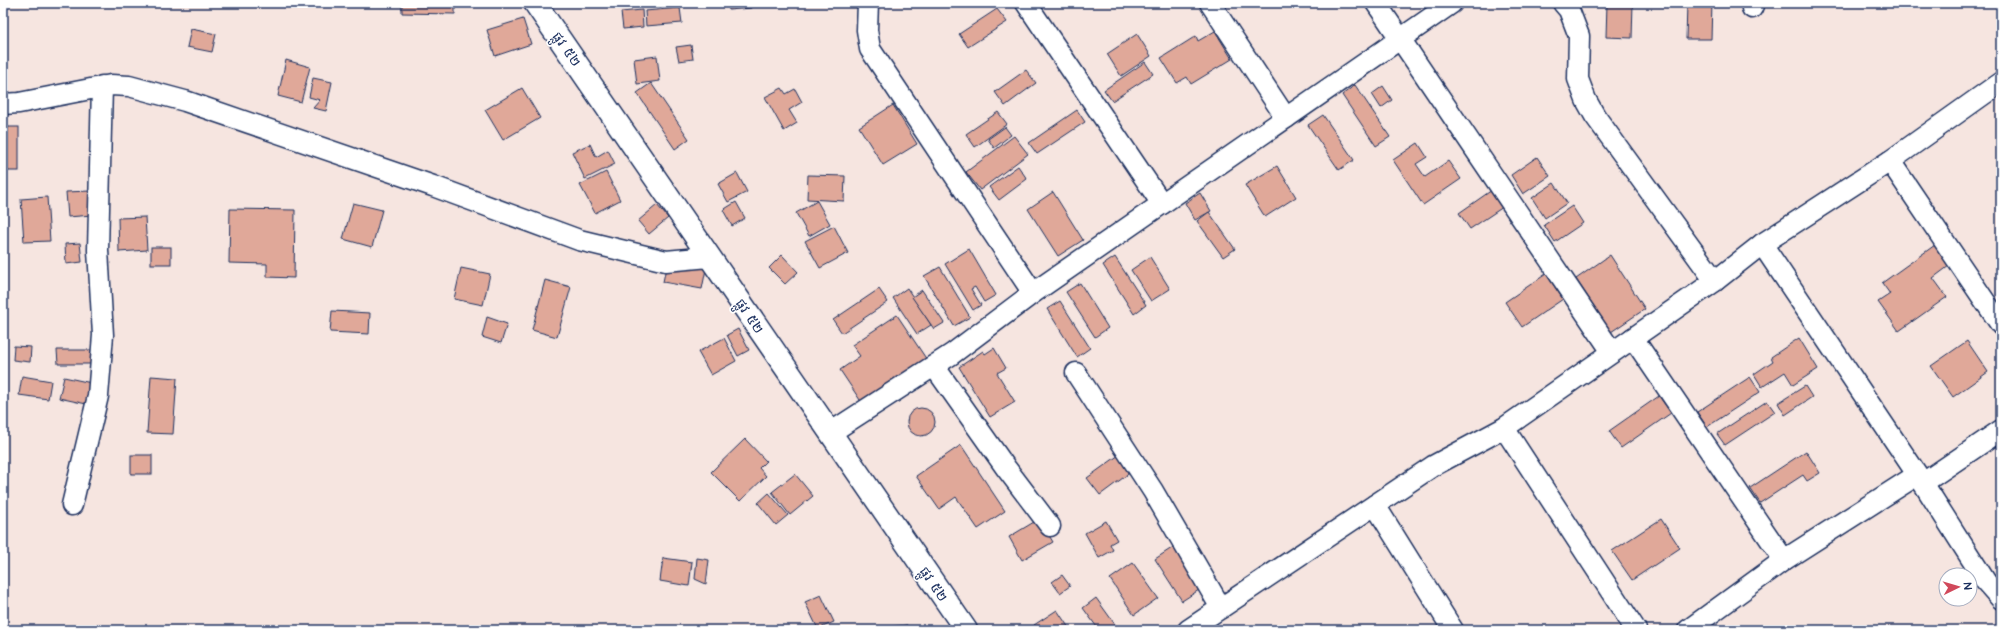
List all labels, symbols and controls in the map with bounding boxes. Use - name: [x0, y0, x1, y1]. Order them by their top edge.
- street label: ផ្លូវ ៥២: [546, 28, 585, 72]
- street label: ផ្លូវ ៥២: [729, 295, 768, 339]
- street label: ផ្លូវ ៥២: [913, 563, 952, 607]
- north arrow: [1938, 567, 1978, 607]
- text: N: [1960, 582, 1975, 590]

